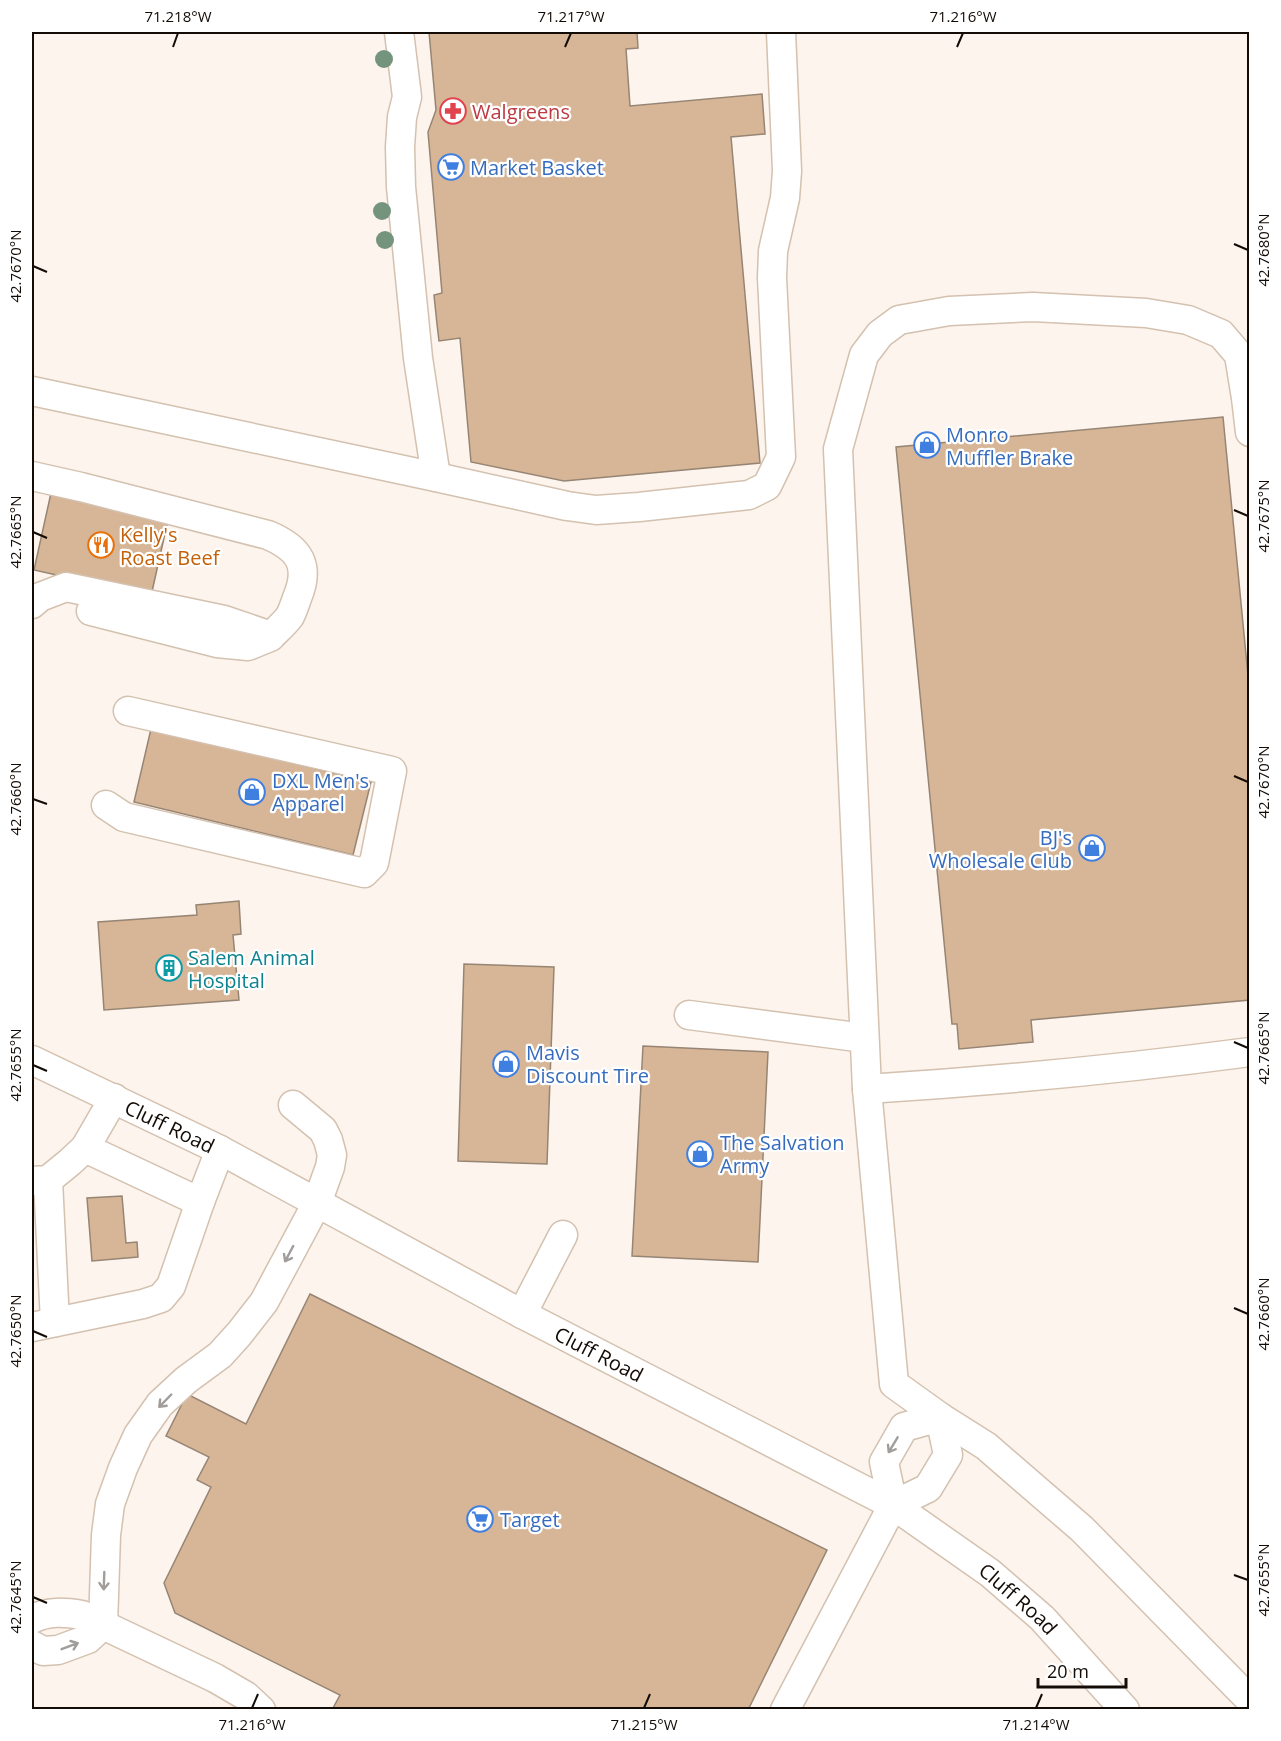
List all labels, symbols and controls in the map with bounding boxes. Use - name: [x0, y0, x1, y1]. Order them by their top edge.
- text: 71.218°W: [144, 6, 212, 26]
- text: 71.217°W: [537, 6, 605, 26]
- text: 71.216°W: [929, 6, 997, 26]
- pharmacy icon: Walgreens: [438, 96, 468, 126]
- place label: Walgreens: [472, 98, 570, 125]
- supermarket icon: Market Basket: [436, 152, 466, 182]
- place label: Market Basket: [470, 154, 604, 181]
- text: 42.7680°N: [1253, 213, 1273, 287]
- text: 42.7670°N: [5, 229, 25, 303]
- place label: Monro Muffler Brake: [946, 421, 1073, 471]
- shop icon: Monro Muffler Brake: [912, 430, 942, 460]
- text: 42.7675°N: [1253, 479, 1273, 553]
- text: 42.7665°N: [5, 495, 25, 569]
- place label: Kelly's Roast Beef: [120, 521, 221, 571]
- restaurant icon: Kelly's Roast Beef: [86, 530, 116, 560]
- text: 42.7670°N: [1253, 745, 1273, 819]
- text: 42.7660°N: [5, 762, 25, 836]
- place label: DXL Men's Apparel: [272, 767, 369, 817]
- shop icon: DXL Men's Apparel: [237, 777, 267, 807]
- place label: BJ's Wholesale Club: [929, 824, 1072, 874]
- shop icon: BJ's Wholesale Club: [1077, 833, 1107, 863]
- place label: Salem Animal Hospital: [188, 944, 315, 994]
- building icon: Salem Animal Hospital: [154, 953, 184, 983]
- text: 42.7665°N: [1253, 1011, 1273, 1085]
- text: 42.7655°N: [5, 1028, 25, 1102]
- place label: Mavis Discount Tire: [526, 1039, 649, 1089]
- shop icon: Mavis Discount Tire: [491, 1049, 521, 1079]
- street label: Cluff Road: [121, 1093, 219, 1159]
- place label: The Salvation Army: [720, 1129, 844, 1179]
- shop icon: The Salvation Army: [685, 1139, 715, 1169]
- one-way arrow: [283, 1245, 294, 1263]
- text: 42.7660°N: [1253, 1277, 1273, 1351]
- text: 42.7650°N: [5, 1294, 25, 1368]
- street label: Cluff Road: [550, 1320, 648, 1388]
- one-way arrow: [157, 1393, 172, 1408]
- one-way arrow: [887, 1436, 899, 1453]
- supermarket icon: Target: [465, 1504, 495, 1534]
- place label: Target: [500, 1506, 560, 1533]
- text: 42.7655°N: [1253, 1543, 1273, 1617]
- street label: Cluff Road: [974, 1556, 1064, 1640]
- text: 42.7645°N: [5, 1560, 25, 1634]
- one-way arrow: [99, 1570, 110, 1590]
- one-way arrow: [60, 1640, 78, 1651]
- scale bar: [1038, 1651, 1126, 1689]
- text: 20 m: [1047, 1659, 1089, 1683]
- text: 71.216°W: [218, 1714, 286, 1734]
- text: 71.215°W: [610, 1714, 678, 1734]
- text: 71.214°W: [1002, 1714, 1070, 1734]

